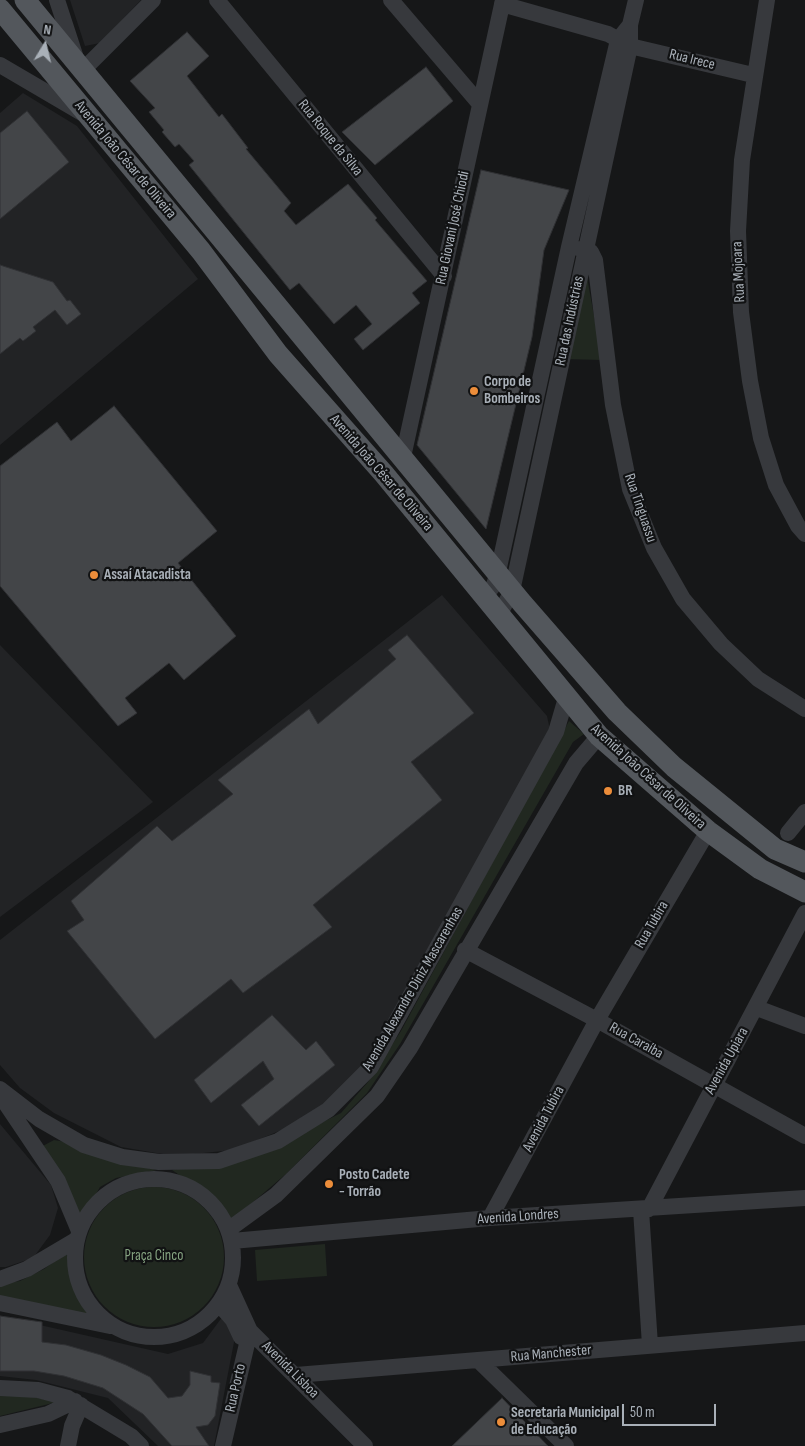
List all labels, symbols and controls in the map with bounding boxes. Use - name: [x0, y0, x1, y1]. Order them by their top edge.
- north arrow: [20, 20, 70, 70]
- text: N: [42, 21, 52, 39]
- street label: Rua Irece: [667, 46, 717, 74]
- street label: Rua Roque da Silva: [294, 96, 366, 180]
- street label: Avenida João César de Oliveira: [70, 97, 180, 223]
- street label: Rua Giovani José Chiodi: [432, 170, 474, 286]
- street label: Rua Mojoara: [728, 241, 750, 303]
- street label: Rua das Indústrias: [552, 274, 588, 368]
- place label: Corpo de Bombeiros: [484, 373, 540, 408]
- marker: Corpo de Bombeiros: [468, 385, 480, 397]
- street label: Avenida João César de Oliveira: [325, 411, 437, 535]
- street label: Rua Tinguassu: [620, 471, 660, 545]
- place label: Assaí Atacadista: [104, 566, 191, 584]
- marker: Assaí Atacadista: [88, 569, 100, 581]
- street label: Avenida João César de Oliveira: [587, 721, 709, 833]
- place label: BR: [618, 782, 632, 800]
- marker: BR: [602, 785, 614, 797]
- street label: Rua Tubira: [631, 898, 673, 952]
- street label: Avenida Alexandre Diniz Mascarenhas: [359, 904, 467, 1074]
- street label: Rua Caraíba: [606, 1019, 666, 1063]
- street label: Avenida Upiara: [701, 1024, 753, 1098]
- street label: Avenida Tubira: [519, 1083, 569, 1155]
- place label: Posto Cadete - Torrão: [339, 1166, 410, 1201]
- marker: Posto Cadete - Torrão: [323, 1178, 335, 1190]
- street label: Avenida Londres: [477, 1205, 559, 1229]
- park label: Praça Cinco: [125, 1247, 183, 1265]
- street label: Avenida Lisboa: [258, 1338, 322, 1402]
- street label: Rua Manchester: [510, 1342, 592, 1366]
- street label: Rua Porto: [222, 1362, 250, 1414]
- scale bar: [625, 1394, 719, 1426]
- text: 50 m: [630, 1403, 655, 1422]
- place label: Secretaria Municipal de Educação: [511, 1404, 619, 1439]
- marker: Secretaria Municipal de Educação: [495, 1416, 507, 1428]

